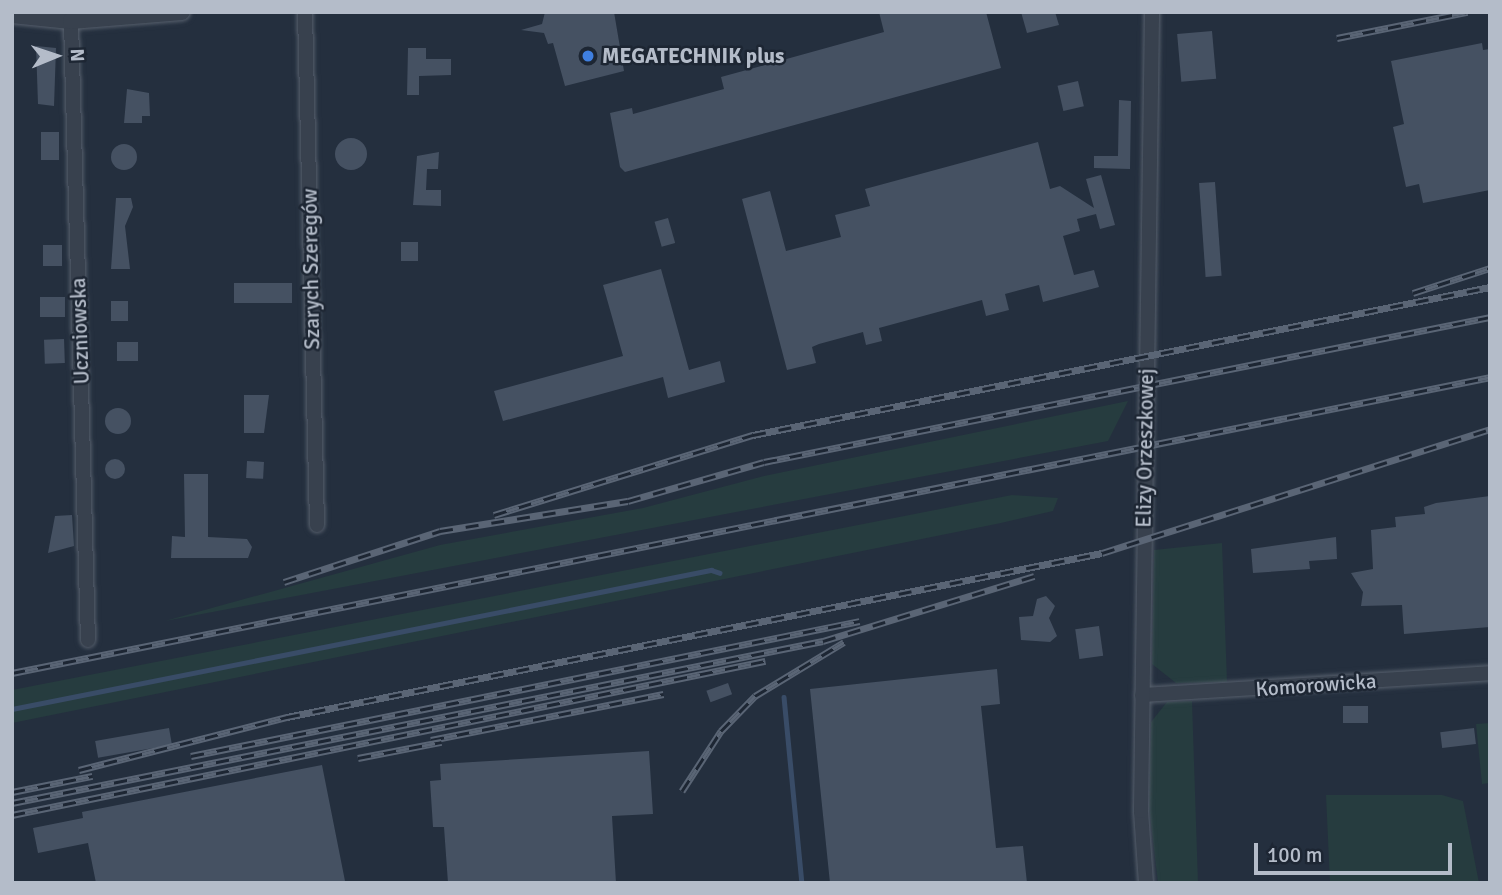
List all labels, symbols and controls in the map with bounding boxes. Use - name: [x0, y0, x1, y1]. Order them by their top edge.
- north arrow: [21, 21, 91, 91]
- place label: MEGATECHNIK plus: [602, 43, 784, 69]
- text: N: [65, 48, 89, 62]
- marker: MEGATECHNIK plus: [580, 48, 596, 64]
- street label: Szarych Szeregów: [297, 188, 325, 350]
- street label: Uczniowska: [66, 277, 94, 385]
- street label: Elizy Orzeszkowej: [1131, 368, 1159, 528]
- street label: Komorowicka: [1255, 668, 1377, 702]
- scale bar: [1257, 828, 1455, 872]
- text: 100 m: [1267, 842, 1322, 868]

